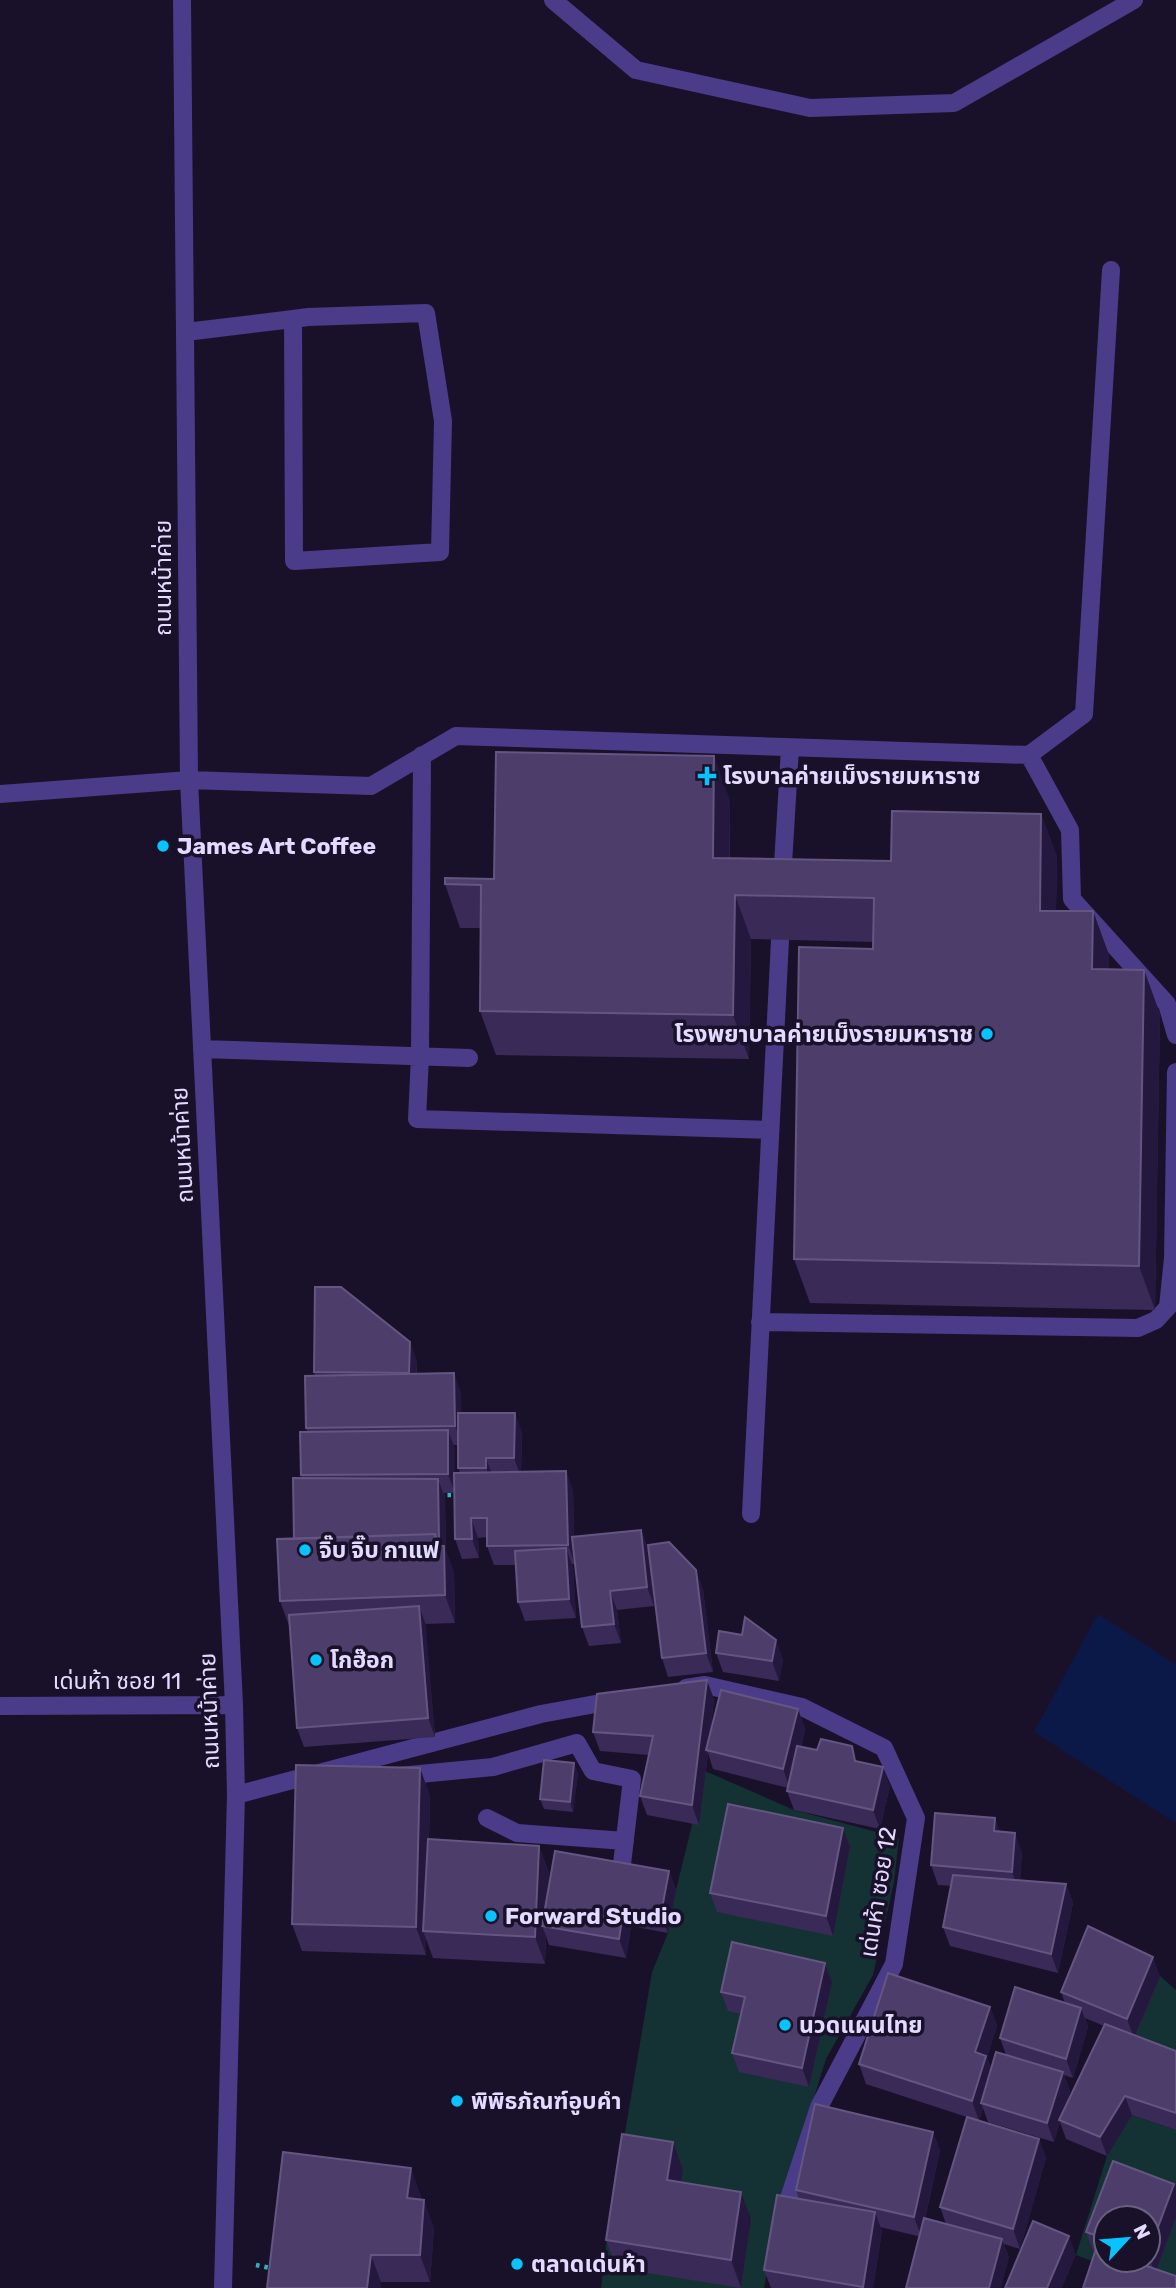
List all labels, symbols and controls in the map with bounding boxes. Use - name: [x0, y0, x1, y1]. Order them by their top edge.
- street label: ถนนหน้าค่าย: [149, 520, 177, 636]
- place label: โรงบาลค่ายเม็งรายมหาราช: [723, 762, 980, 790]
- marker: โรงบาลค่ายเม็งรายมหาราช: [697, 766, 717, 786]
- place label: James Art Coffee: [177, 832, 376, 860]
- marker: James Art Coffee: [155, 838, 171, 854]
- place label: โรงพยาบาลค่ายเม็งรายมหาราช: [675, 1020, 973, 1048]
- marker: โรงพยาบาลค่ายเม็งรายมหาราช: [979, 1026, 995, 1042]
- street label: ถนนหน้าค่าย: [165, 1086, 199, 1204]
- place label: จิ๊บ จิ๊บ กาแฟ: [319, 1535, 439, 1564]
- marker: จิ๊บ จิ๊บ กาแฟ: [297, 1542, 313, 1558]
- place label: โกฮ๊อก: [330, 1646, 394, 1674]
- street label: ถนนหน้าค่าย: [193, 1652, 225, 1770]
- marker: โกฮ๊อก: [308, 1652, 324, 1668]
- street label: เด่นห้า ซอย 11: [53, 1667, 181, 1695]
- street label: เด่นห้า ซอย 12: [854, 1825, 902, 1959]
- place label: Forward Studio: [505, 1902, 682, 1930]
- marker: Forward Studio: [483, 1908, 499, 1924]
- place label: นวดแผนไทย: [799, 2011, 923, 2039]
- marker: นวดแผนไทย: [777, 2017, 793, 2033]
- place label: พิพิธภัณฑ์อูบคำ: [471, 2087, 622, 2115]
- marker: พิพิธภัณฑ์อูบคำ: [449, 2093, 465, 2109]
- north arrow: [1092, 2204, 1162, 2274]
- text: N: [1128, 2221, 1155, 2243]
- place label: ตลาดเด่นห้า: [531, 2250, 646, 2278]
- marker: ตลาดเด่นห้า: [509, 2256, 525, 2272]

